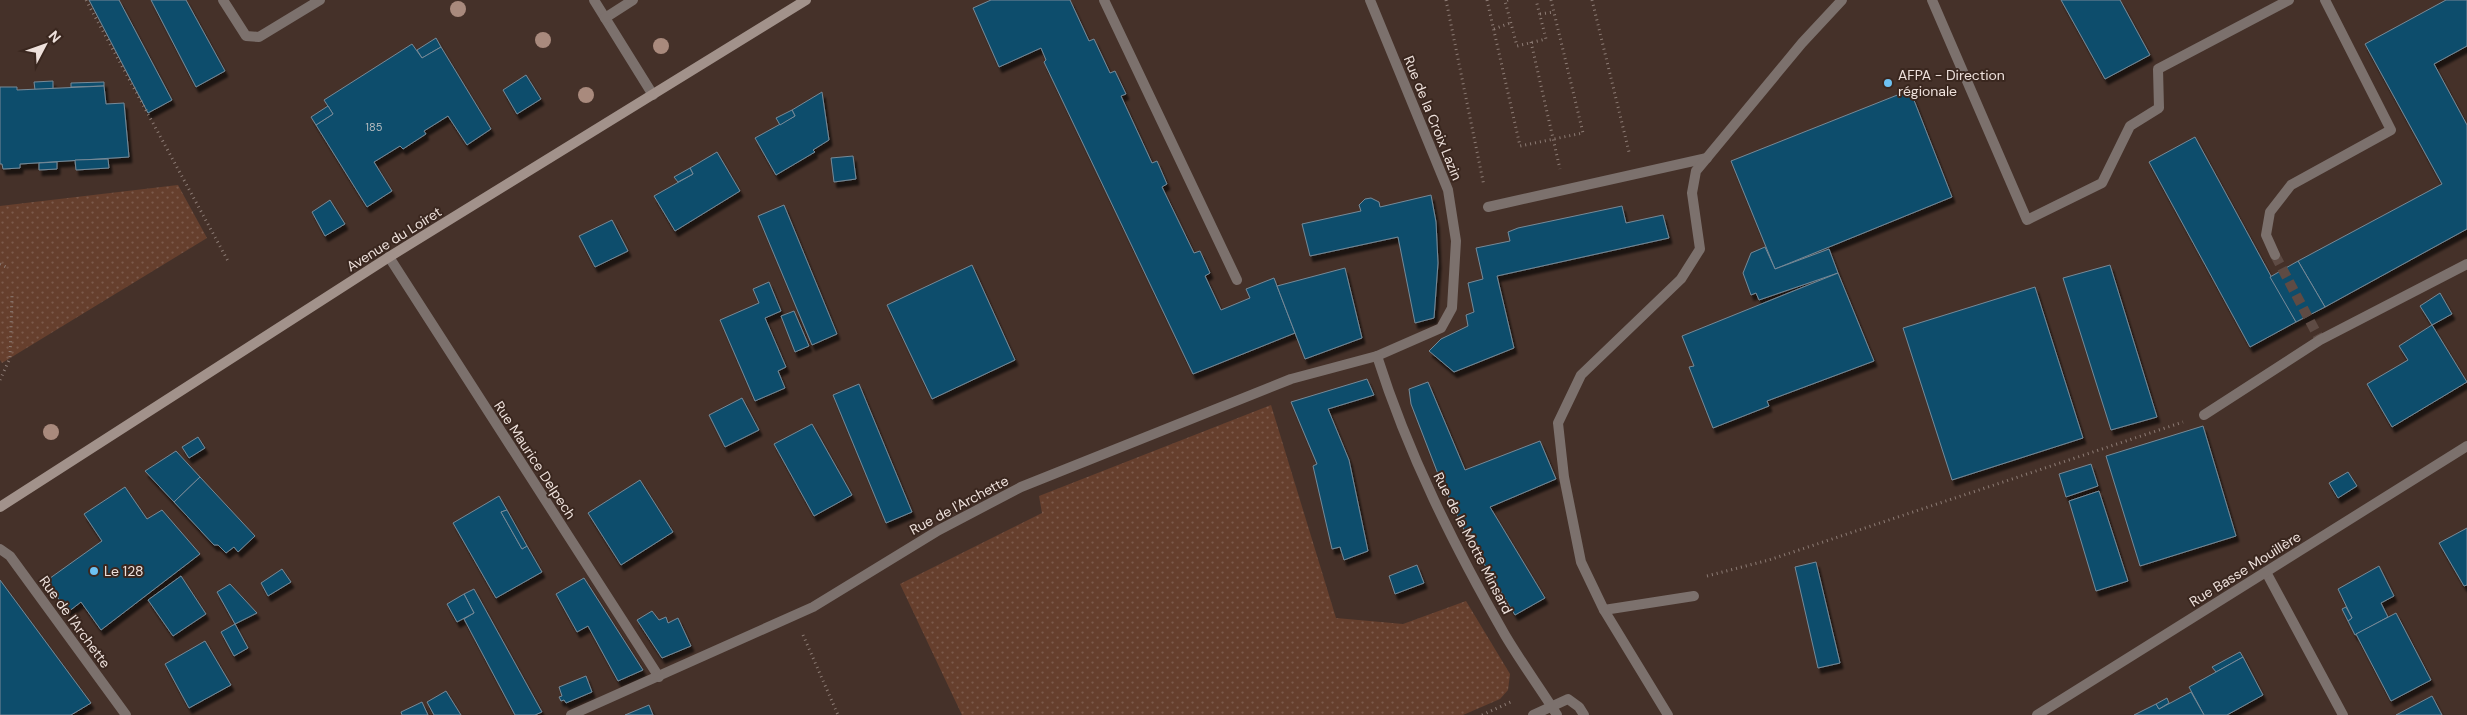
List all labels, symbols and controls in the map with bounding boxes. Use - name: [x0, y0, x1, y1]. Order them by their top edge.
- north arrow: [20, 20, 70, 70]
- text: N: [45, 27, 65, 46]
- street label: Rue de la Croix Lazin: [1400, 53, 1466, 183]
- place label: AFPA - Direction régionale: [1898, 66, 2005, 100]
- marker: AFPA - Direction régionale: [1882, 77, 1894, 89]
- house number: 185: [366, 120, 383, 134]
- street label: Avenue du Loiret: [343, 203, 445, 275]
- street label: Rue Maurice Delpech: [490, 398, 580, 522]
- street label: Rue de la Motte Minsard: [1429, 469, 1517, 617]
- street label: Rue de l'Archette: [906, 471, 1012, 539]
- street label: Rue Basse Mouillère: [2186, 527, 2304, 611]
- place label: Le 128: [104, 562, 143, 580]
- marker: Le 128: [88, 565, 100, 577]
- street label: Rue de l'Archette: [35, 572, 115, 672]

